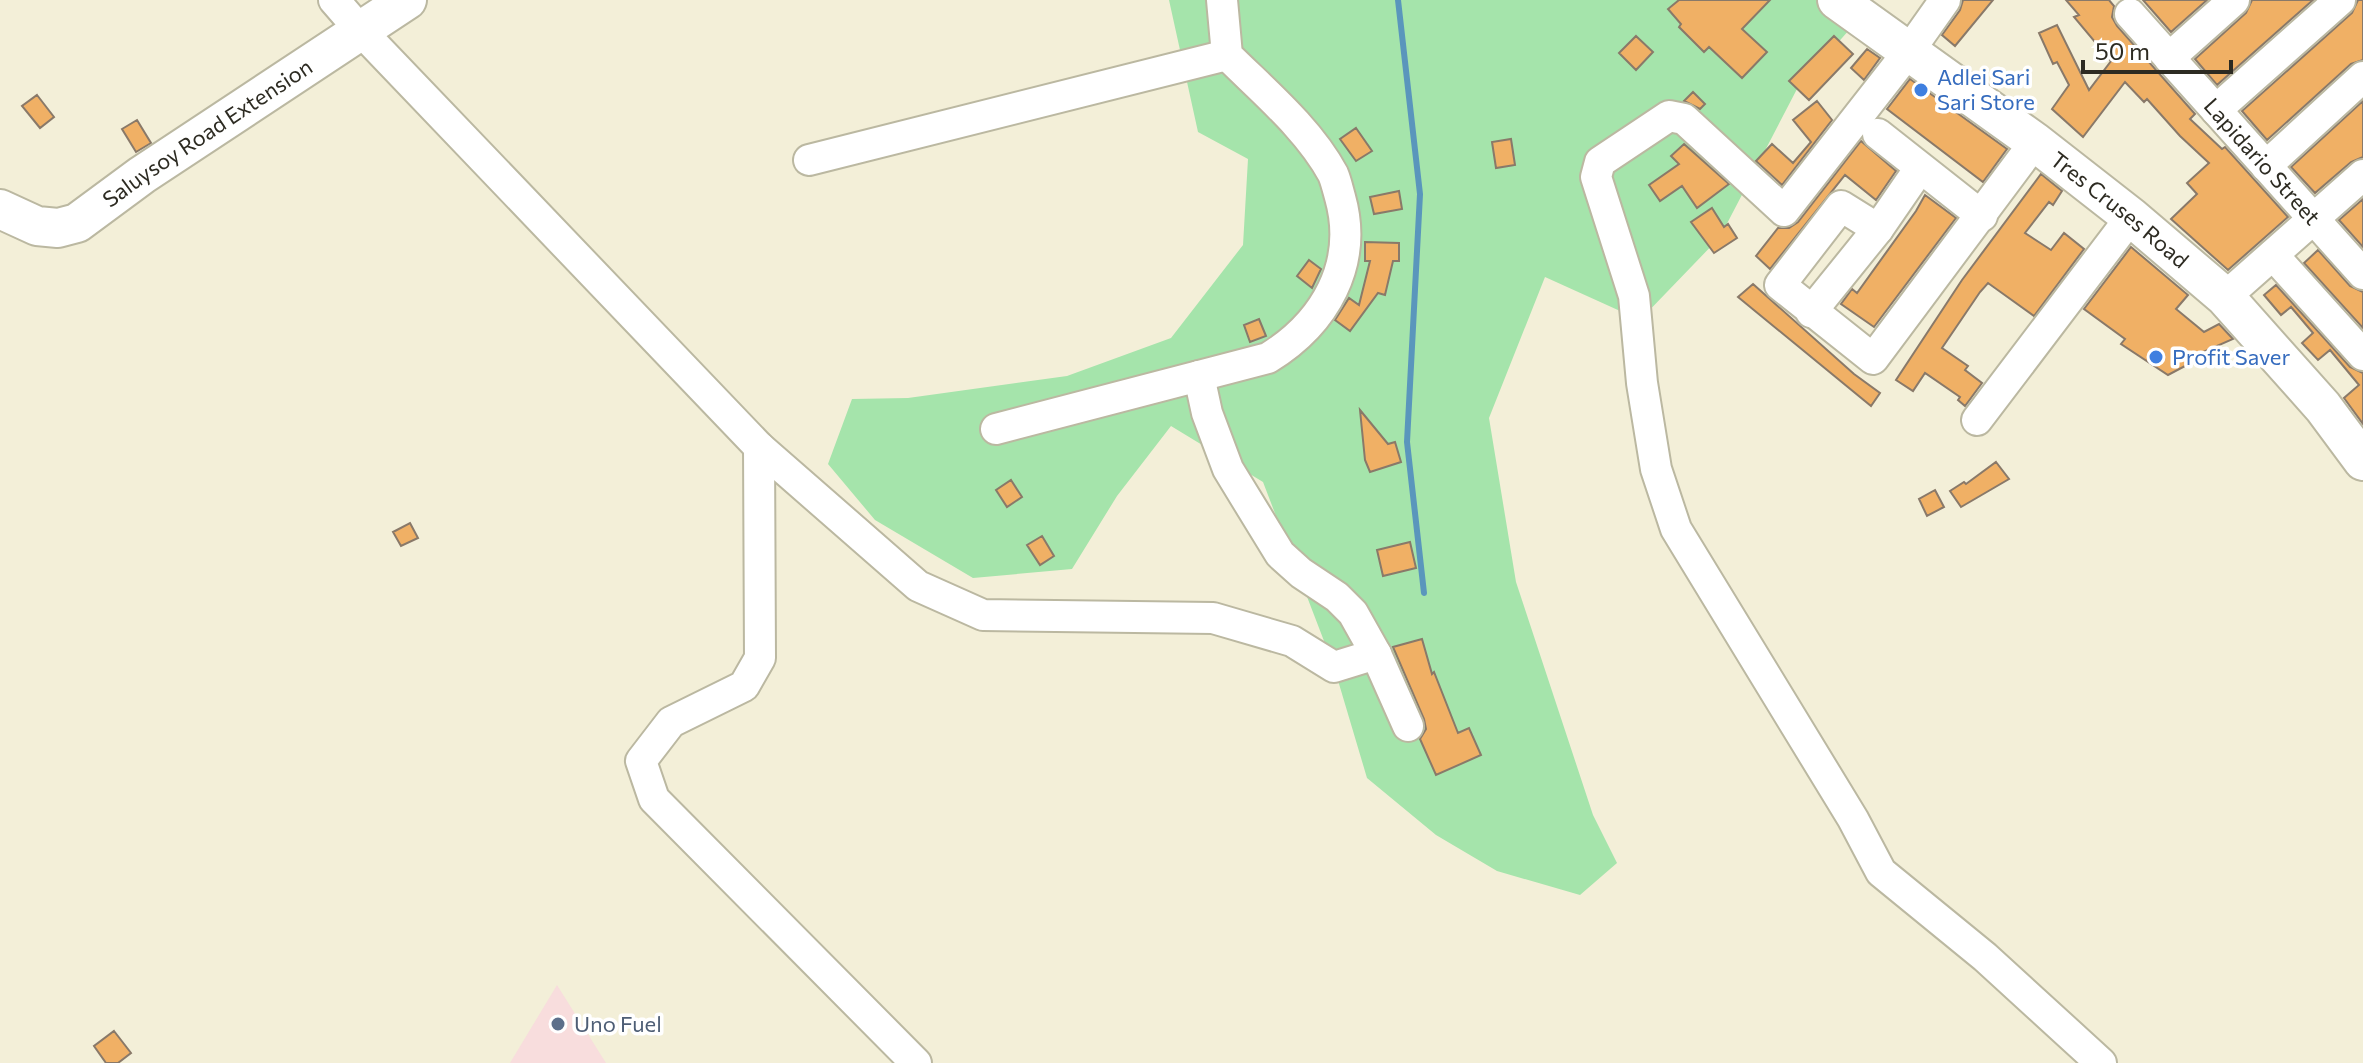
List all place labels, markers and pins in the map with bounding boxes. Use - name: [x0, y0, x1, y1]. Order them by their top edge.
- place label: Adlei Sari Sari Store: [1937, 63, 2035, 115]
- marker: Adlei Sari Sari Store: [1912, 81, 1930, 99]
- place label: Profit Saver: [2172, 343, 2290, 370]
- marker: Profit Saver: [2147, 348, 2165, 366]
- place label: Uno Fuel: [574, 1010, 662, 1037]
- marker: Uno Fuel: [549, 1015, 567, 1033]

